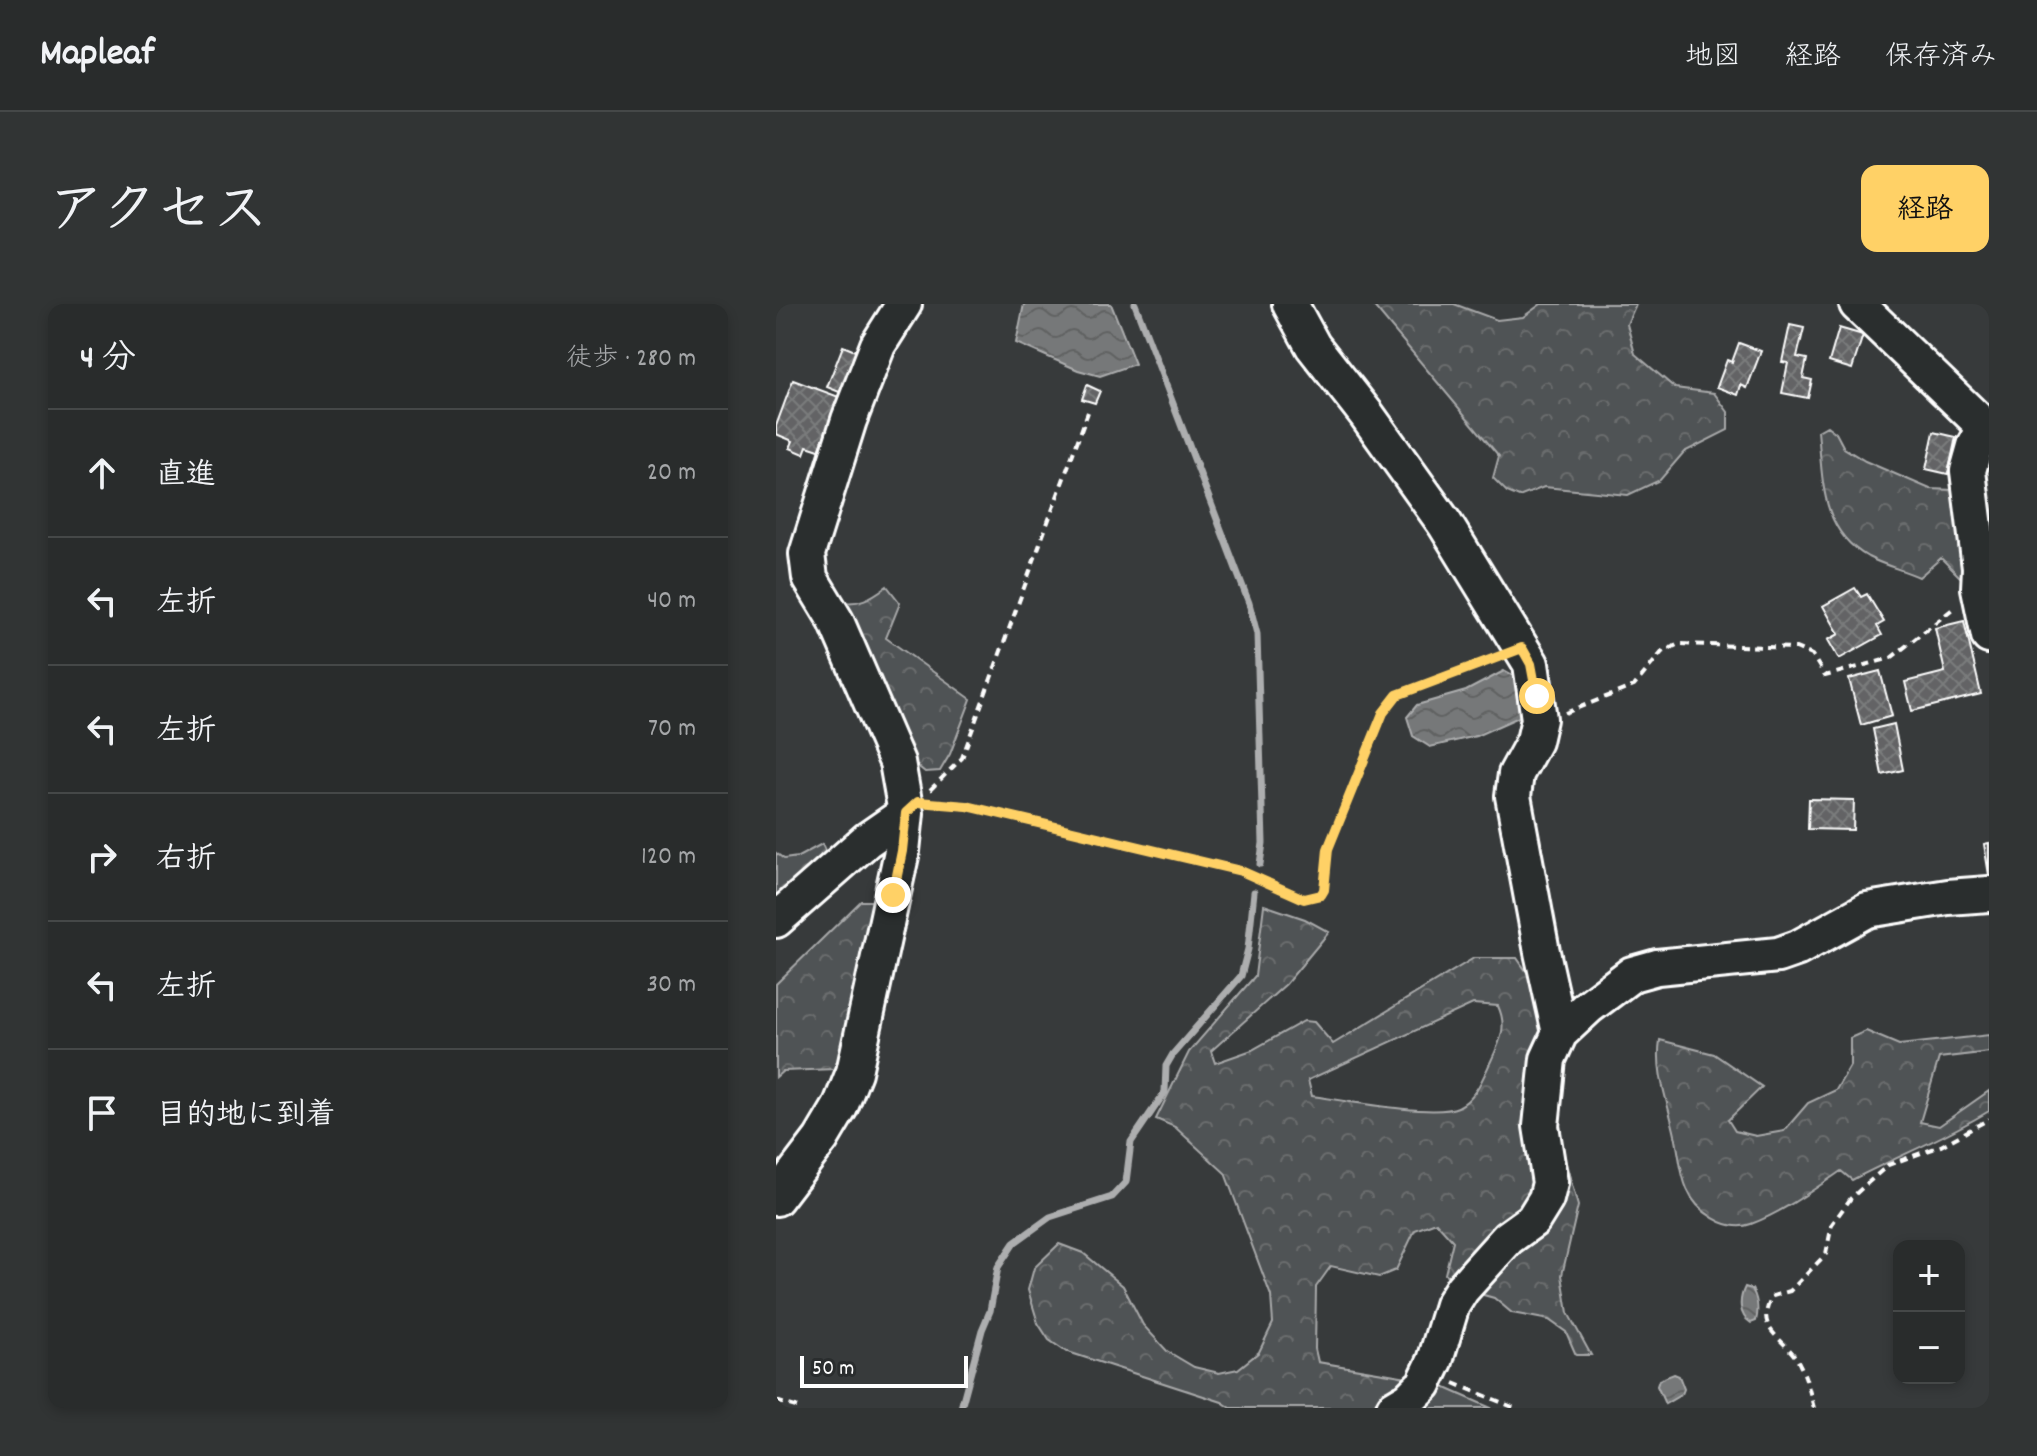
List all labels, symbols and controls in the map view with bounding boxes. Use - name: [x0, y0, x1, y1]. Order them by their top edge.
- text: Mapleaf: [40, 28, 155, 83]
- text: 地図: [1685, 39, 1741, 79]
- text: 経路: [1785, 39, 1841, 79]
- text: 保存済み: [1885, 39, 1997, 79]
- button: 経路: [1861, 165, 1989, 252]
- text: アクセス: [48, 175, 269, 255]
- text: 4 分: [80, 336, 136, 385]
- text: 徒歩 · 280 m: [566, 341, 696, 378]
- icon: ahead: [80, 451, 124, 495]
- text: 20 m: [647, 455, 696, 492]
- text: 直進: [156, 456, 216, 499]
- icon: left: [80, 579, 124, 623]
- text: 40 m: [647, 583, 696, 620]
- text: 左折: [156, 584, 216, 627]
- route start: [1519, 678, 1555, 714]
- icon: left: [80, 707, 124, 751]
- text: 70 m: [648, 711, 696, 748]
- text: 左折: [156, 712, 216, 755]
- icon: right: [80, 835, 124, 879]
- text: 120 m: [641, 839, 696, 876]
- text: 右折: [156, 840, 216, 883]
- route end: [875, 877, 911, 913]
- icon: left: [80, 963, 124, 1007]
- text: 30 m: [646, 967, 696, 1004]
- text: 左折: [156, 968, 216, 1011]
- icon: arrive: [80, 1091, 124, 1135]
- text: 目的地に到着: [156, 1096, 336, 1139]
- map controls: [1893, 1240, 1965, 1384]
- button: +: [1893, 1240, 1965, 1312]
- button: −: [1893, 1312, 1965, 1384]
- scale bar: [800, 1352, 968, 1388]
- text: 50 m: [812, 1354, 854, 1385]

